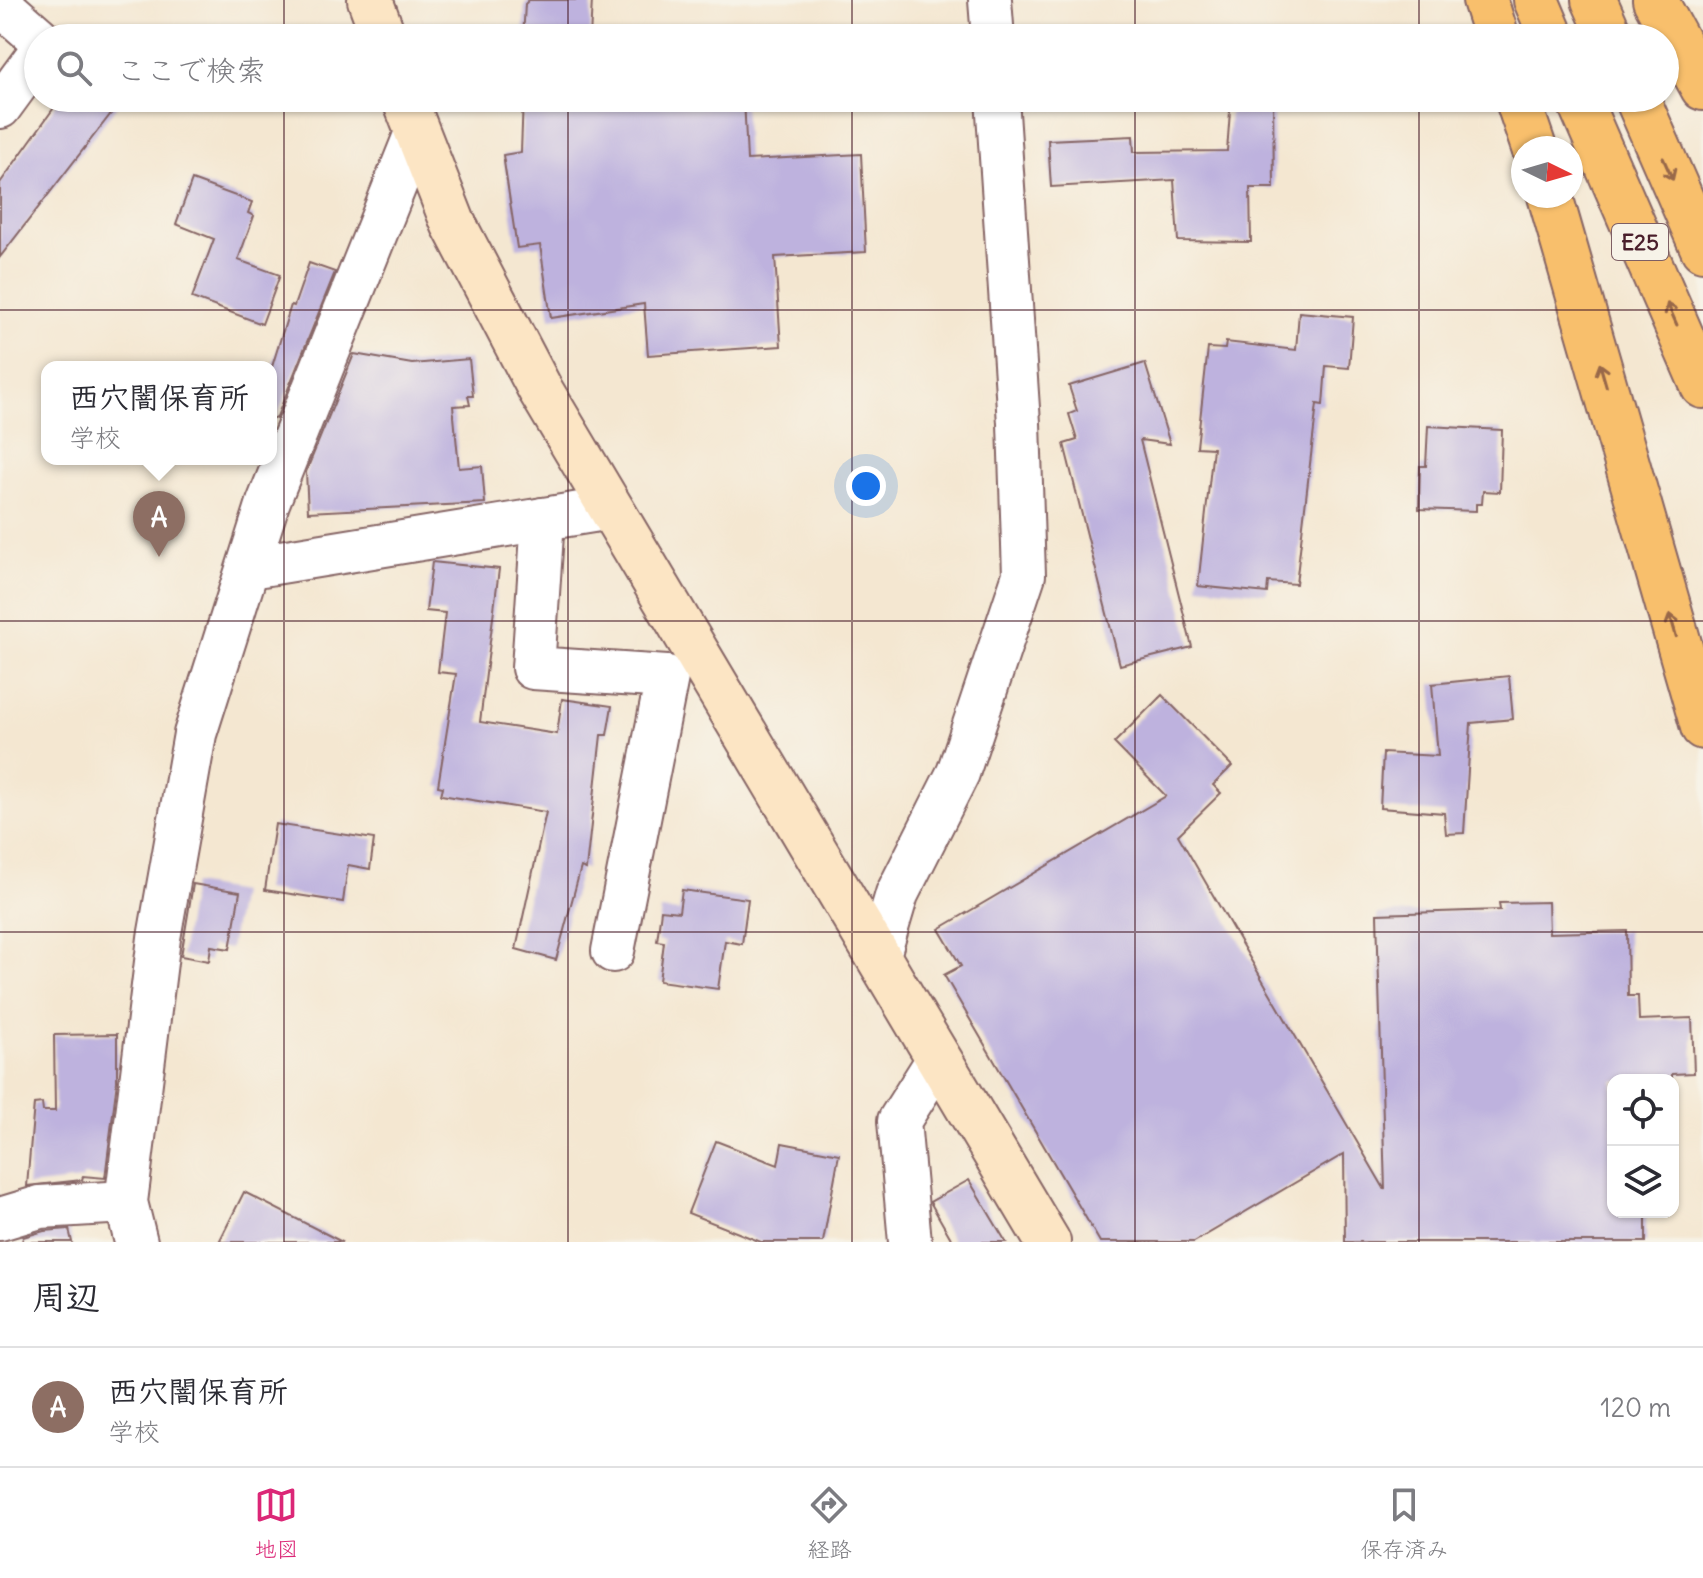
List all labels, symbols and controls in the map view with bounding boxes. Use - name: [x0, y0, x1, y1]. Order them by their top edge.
- search box: [24, 24, 1679, 112]
- icon: search: [52, 46, 96, 90]
- text: ここで検索: [116, 51, 266, 89]
- north arrow: [1511, 136, 1583, 208]
- one-way arrow: [1662, 157, 1677, 181]
- road number: E25: [1612, 224, 1668, 260]
- one-way arrow: [1663, 302, 1678, 327]
- popup: [41, 361, 277, 465]
- one-way arrow: [1594, 362, 1609, 388]
- text: 西穴闇保育所: [69, 378, 249, 416]
- text: 学校: [69, 421, 121, 454]
- your location: [846, 466, 886, 506]
- pin: A: [133, 491, 185, 557]
- one-way arrow: [1665, 613, 1679, 638]
- map controls: [1607, 1074, 1679, 1218]
- button: locate: [1607, 1074, 1679, 1146]
- button: layers: [1607, 1146, 1679, 1218]
- text: 周辺: [32, 1275, 100, 1318]
- text: 西穴闇保育所: [108, 1372, 288, 1410]
- text: A: [50, 1391, 66, 1424]
- text: 120 m: [1600, 1391, 1671, 1424]
- text: 学校: [108, 1415, 160, 1448]
- tab: 地図: [254, 1483, 299, 1563]
- tab: 経路: [807, 1483, 852, 1563]
- tab: 保存済み: [1360, 1483, 1449, 1563]

